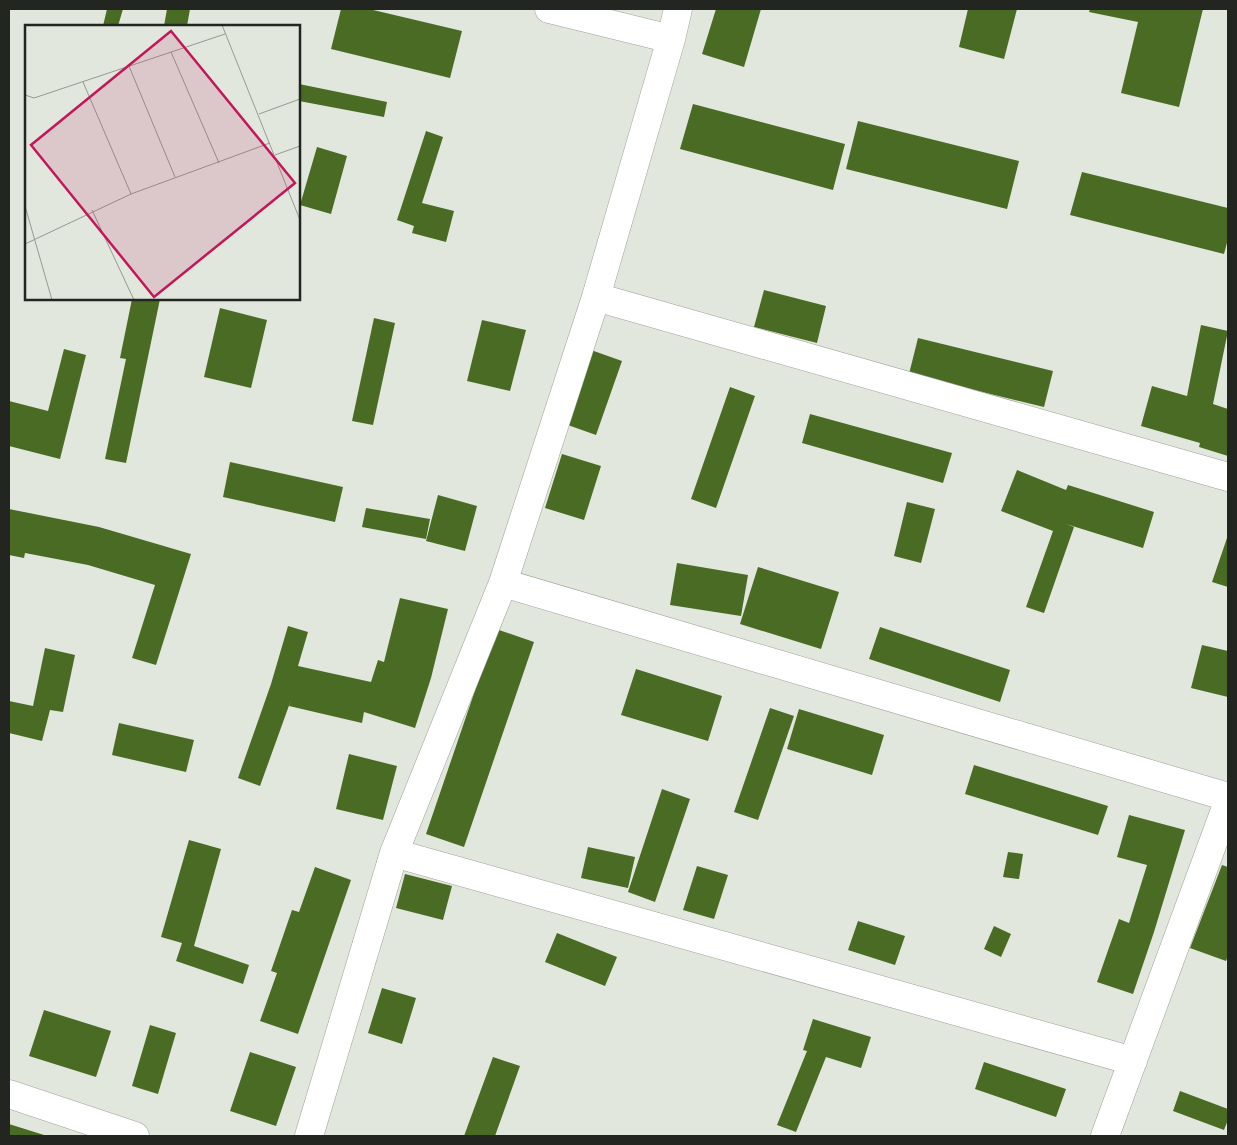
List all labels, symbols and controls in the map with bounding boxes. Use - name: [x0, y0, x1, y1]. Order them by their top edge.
- inset map: [25, 25, 300, 300]

